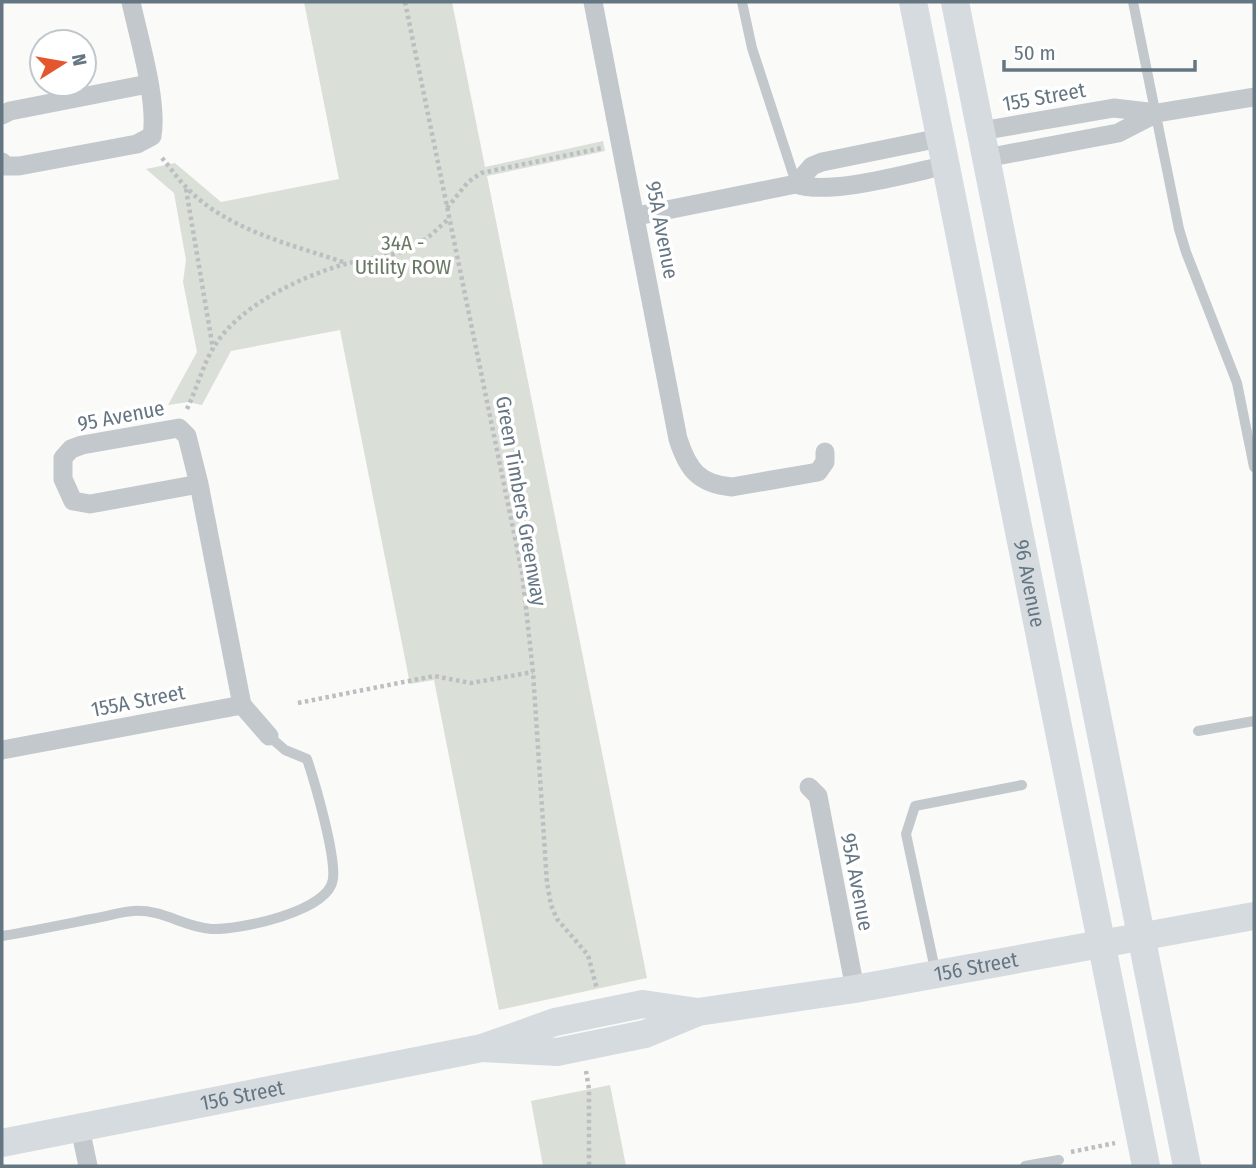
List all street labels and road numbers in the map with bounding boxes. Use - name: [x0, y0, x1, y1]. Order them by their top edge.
- street label: 155 Street: [1000, 77, 1088, 117]
- street label: 95A Avenue: [640, 179, 684, 281]
- street label: Green Timbers Greenway: [490, 394, 552, 609]
- street label: 95 Avenue: [75, 395, 167, 437]
- street label: 96 Avenue: [1008, 537, 1051, 630]
- street label: 155A Street: [89, 679, 187, 723]
- street label: 95A Avenue: [835, 831, 879, 933]
- street label: 156 Street: [932, 946, 1020, 987]
- street label: 156 Street: [198, 1074, 287, 1116]

